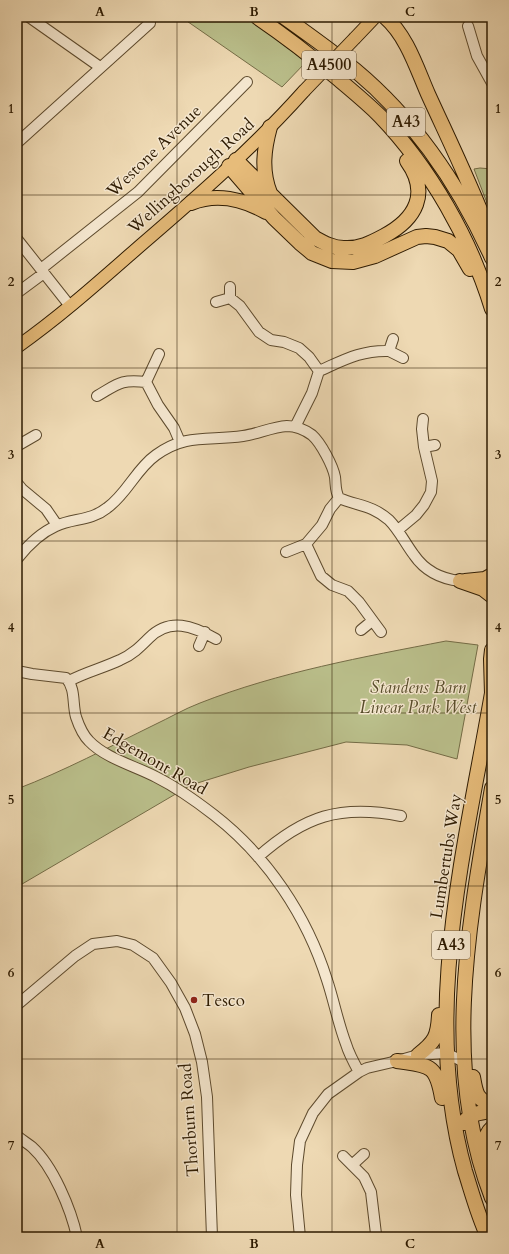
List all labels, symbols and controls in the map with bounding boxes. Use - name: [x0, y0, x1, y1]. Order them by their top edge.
- text: A: [95, 3, 105, 21]
- text: B: [249, 3, 259, 21]
- text: C: [405, 3, 415, 21]
- road number: A4500: [302, 51, 356, 79]
- text: 1: [8, 100, 14, 118]
- street label: Westone Avenue: [101, 100, 207, 203]
- text: 1: [495, 100, 501, 118]
- road number: A43: [387, 108, 425, 136]
- street label: Wellingborough Road: [122, 113, 259, 240]
- text: 2: [8, 273, 15, 291]
- text: 2: [495, 273, 502, 291]
- text: 3: [8, 446, 15, 464]
- text: 3: [495, 446, 502, 464]
- text: 4: [8, 619, 15, 637]
- text: 4: [495, 619, 502, 637]
- park label: Standens Barn Linear Park West: [360, 676, 478, 719]
- street label: Edgemont Road: [98, 722, 212, 800]
- text: 5: [8, 791, 14, 809]
- text: 5: [495, 791, 501, 809]
- street label: Lumbertubs Way: [425, 792, 467, 920]
- road number: A43: [432, 931, 470, 959]
- text: 6: [8, 964, 15, 982]
- text: 6: [495, 964, 502, 982]
- place label: Tesco: [202, 989, 245, 1012]
- marker: Tesco: [189, 995, 199, 1005]
- street label: Thorburn Road: [174, 1063, 204, 1177]
- text: 7: [8, 1137, 15, 1155]
- text: 7: [495, 1137, 502, 1155]
- text: A: [95, 1235, 105, 1253]
- text: B: [249, 1235, 259, 1253]
- text: C: [405, 1235, 415, 1253]

